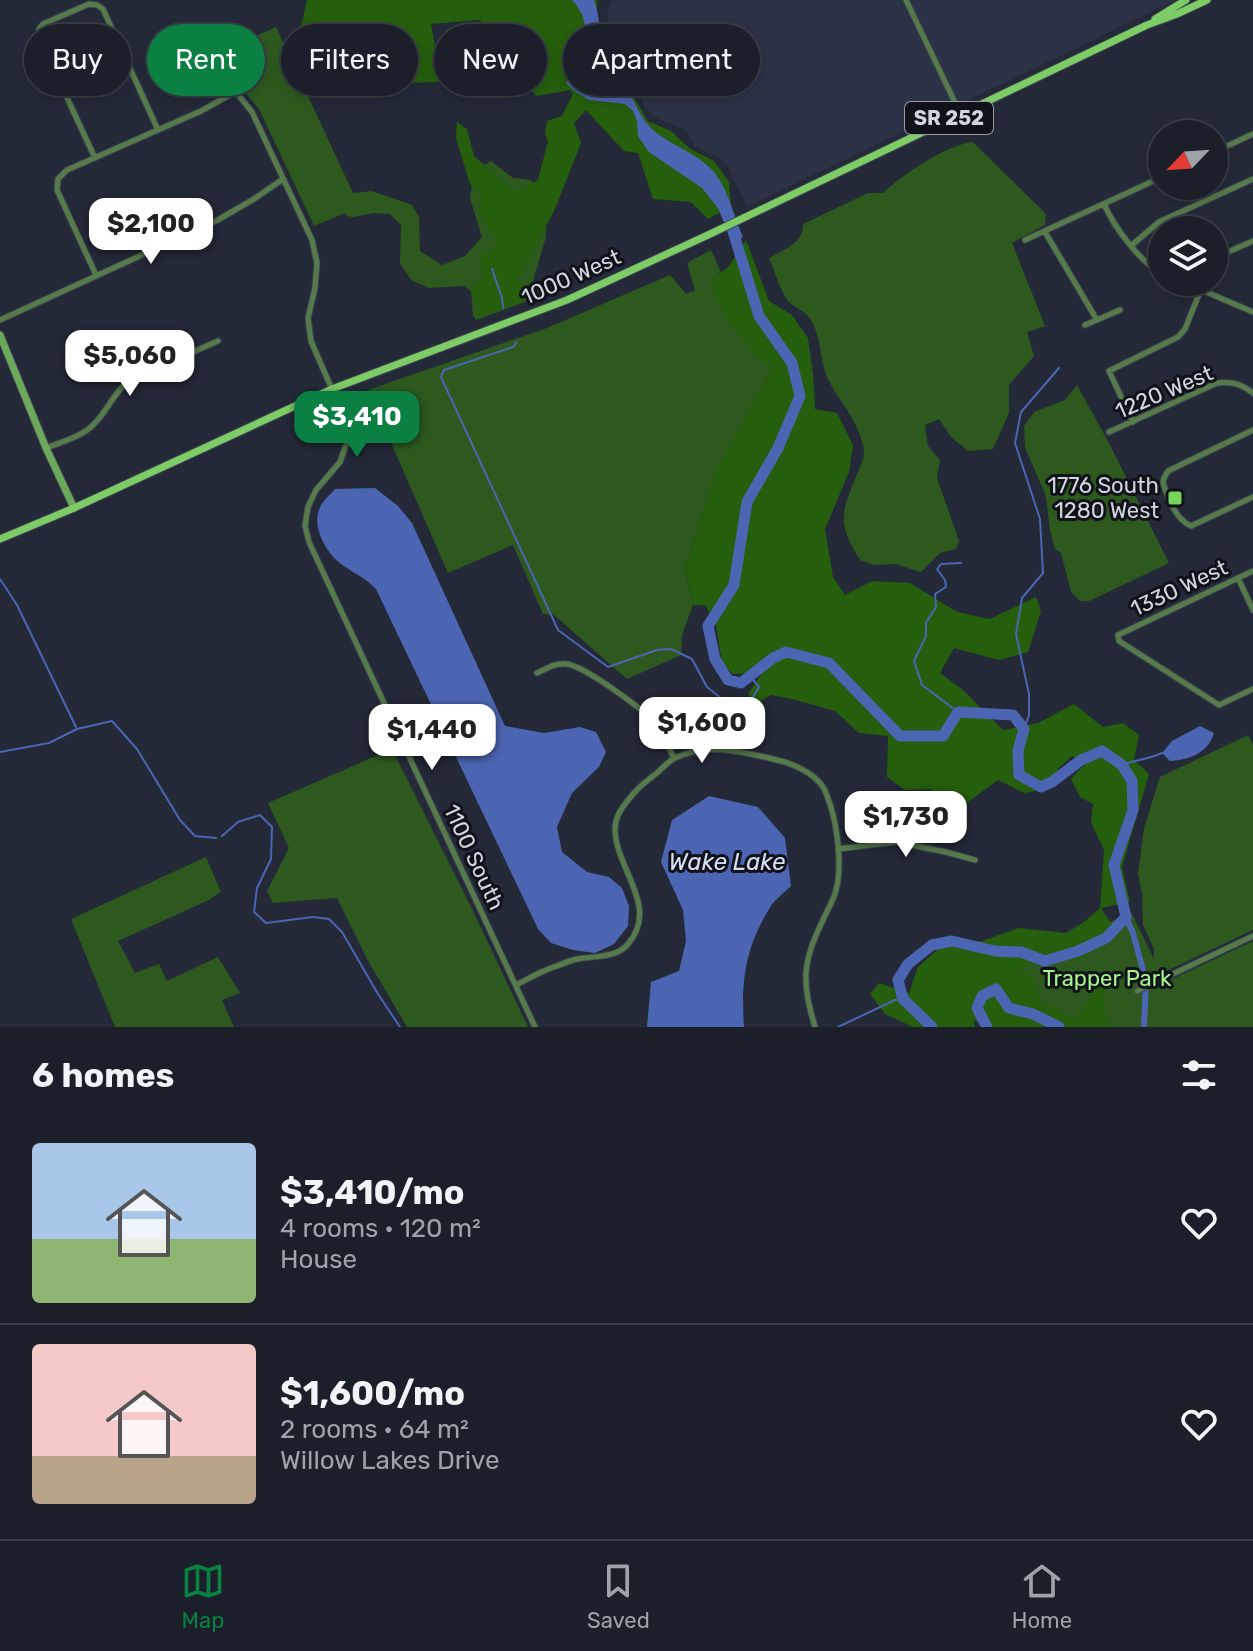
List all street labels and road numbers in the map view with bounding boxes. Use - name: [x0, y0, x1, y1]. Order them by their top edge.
- road number: SR 252: [905, 102, 993, 134]
- street label: 1000 West: [517, 243, 625, 311]
- street label: 1220 West: [1111, 359, 1217, 425]
- street label: 1330 West: [1126, 554, 1232, 622]
- street label: 1100 South: [438, 800, 510, 914]

